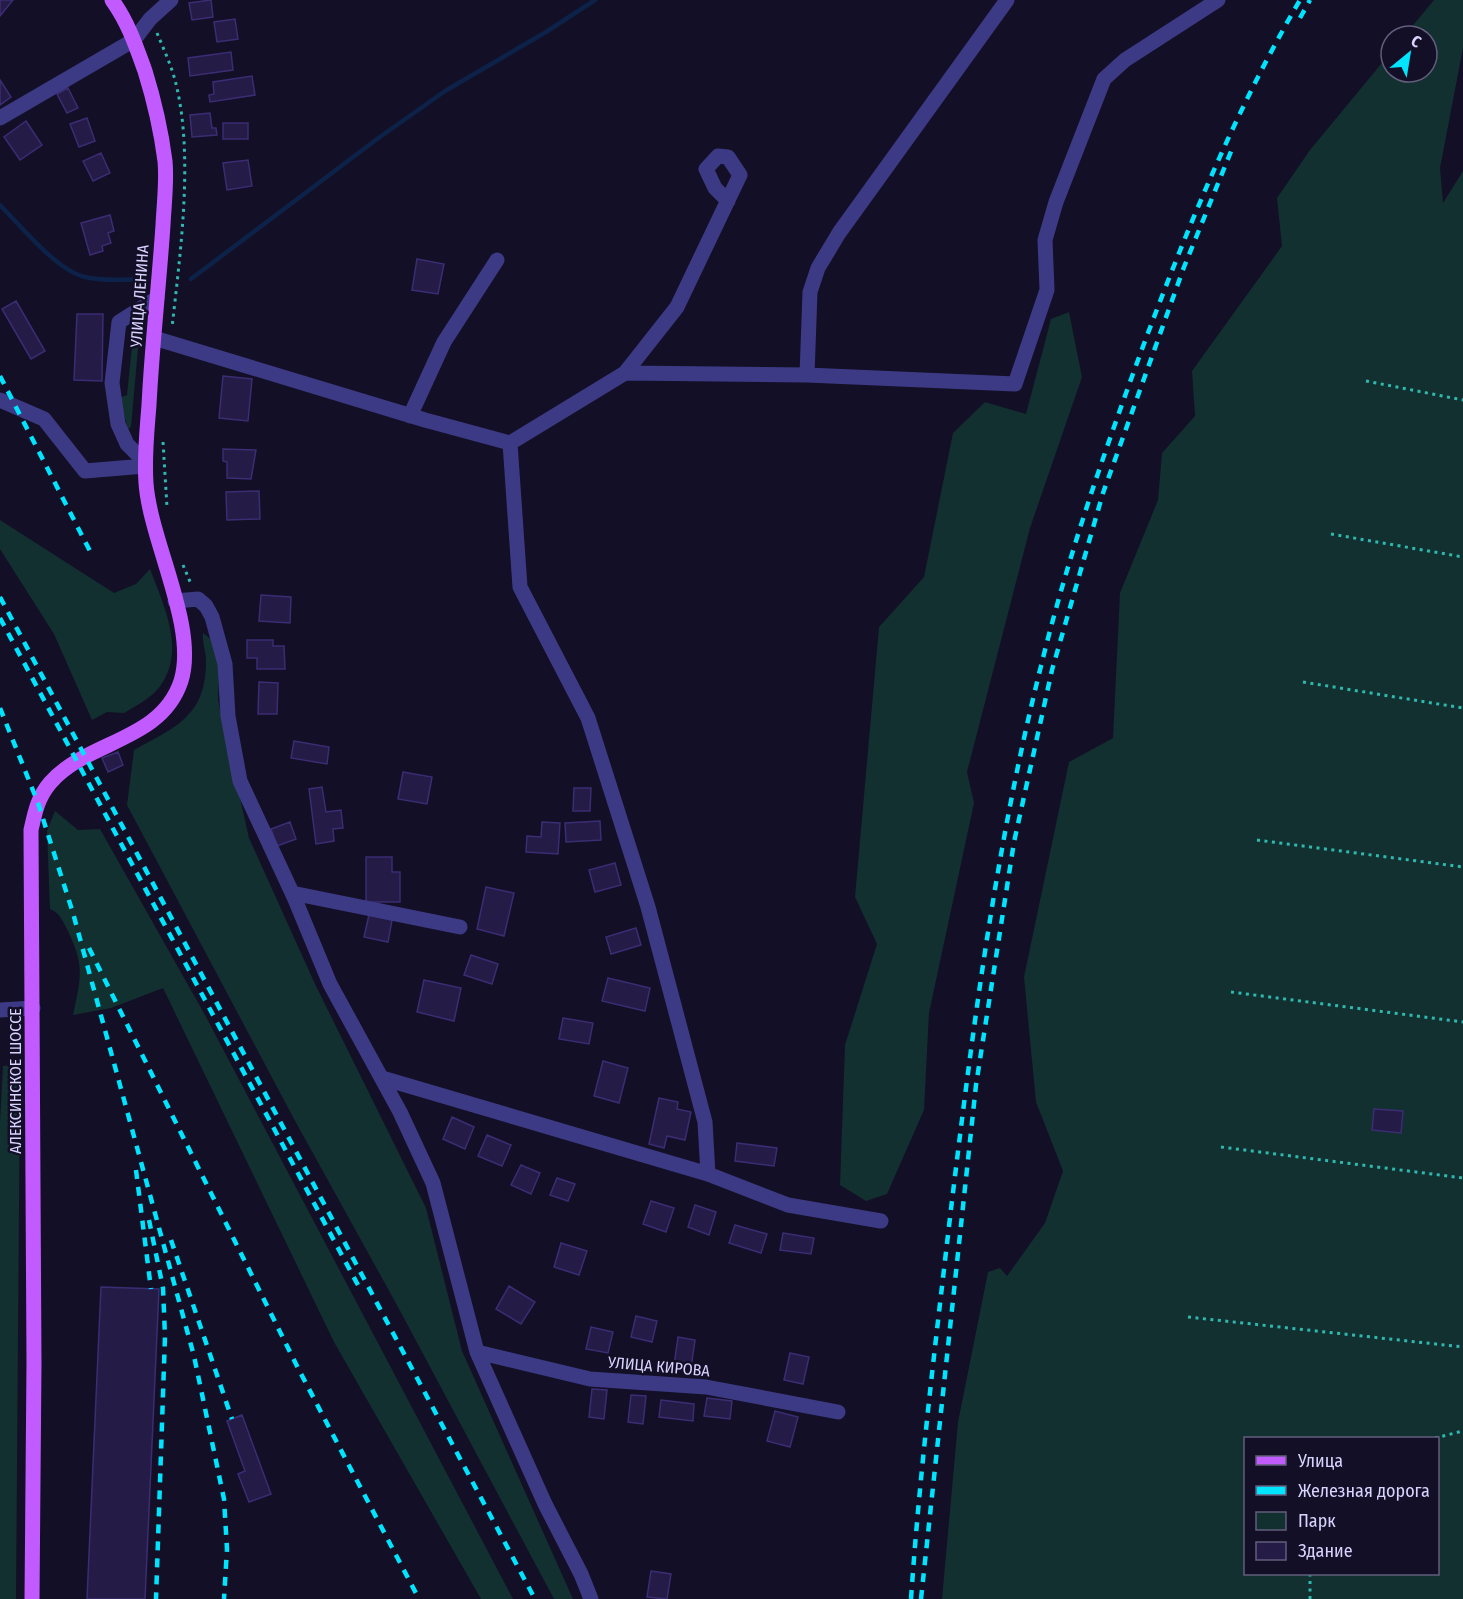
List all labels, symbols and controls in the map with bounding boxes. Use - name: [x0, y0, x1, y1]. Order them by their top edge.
- north arrow: [1379, 24, 1439, 84]
- text: С: [1408, 31, 1425, 52]
- street label: УЛИЦА ЛЕНИНА: [126, 244, 153, 349]
- street label: АЛЕКСИНСКОЕ ШОССЕ: [6, 1008, 25, 1154]
- street label: УЛИЦА КИРОВА: [606, 1352, 711, 1380]
- legend: [1244, 1437, 1439, 1575]
- text: Улица: [1297, 1450, 1343, 1472]
- text: Железная дорога: [1298, 1480, 1430, 1502]
- text: Парк: [1298, 1510, 1336, 1532]
- text: Здание: [1298, 1540, 1353, 1562]

